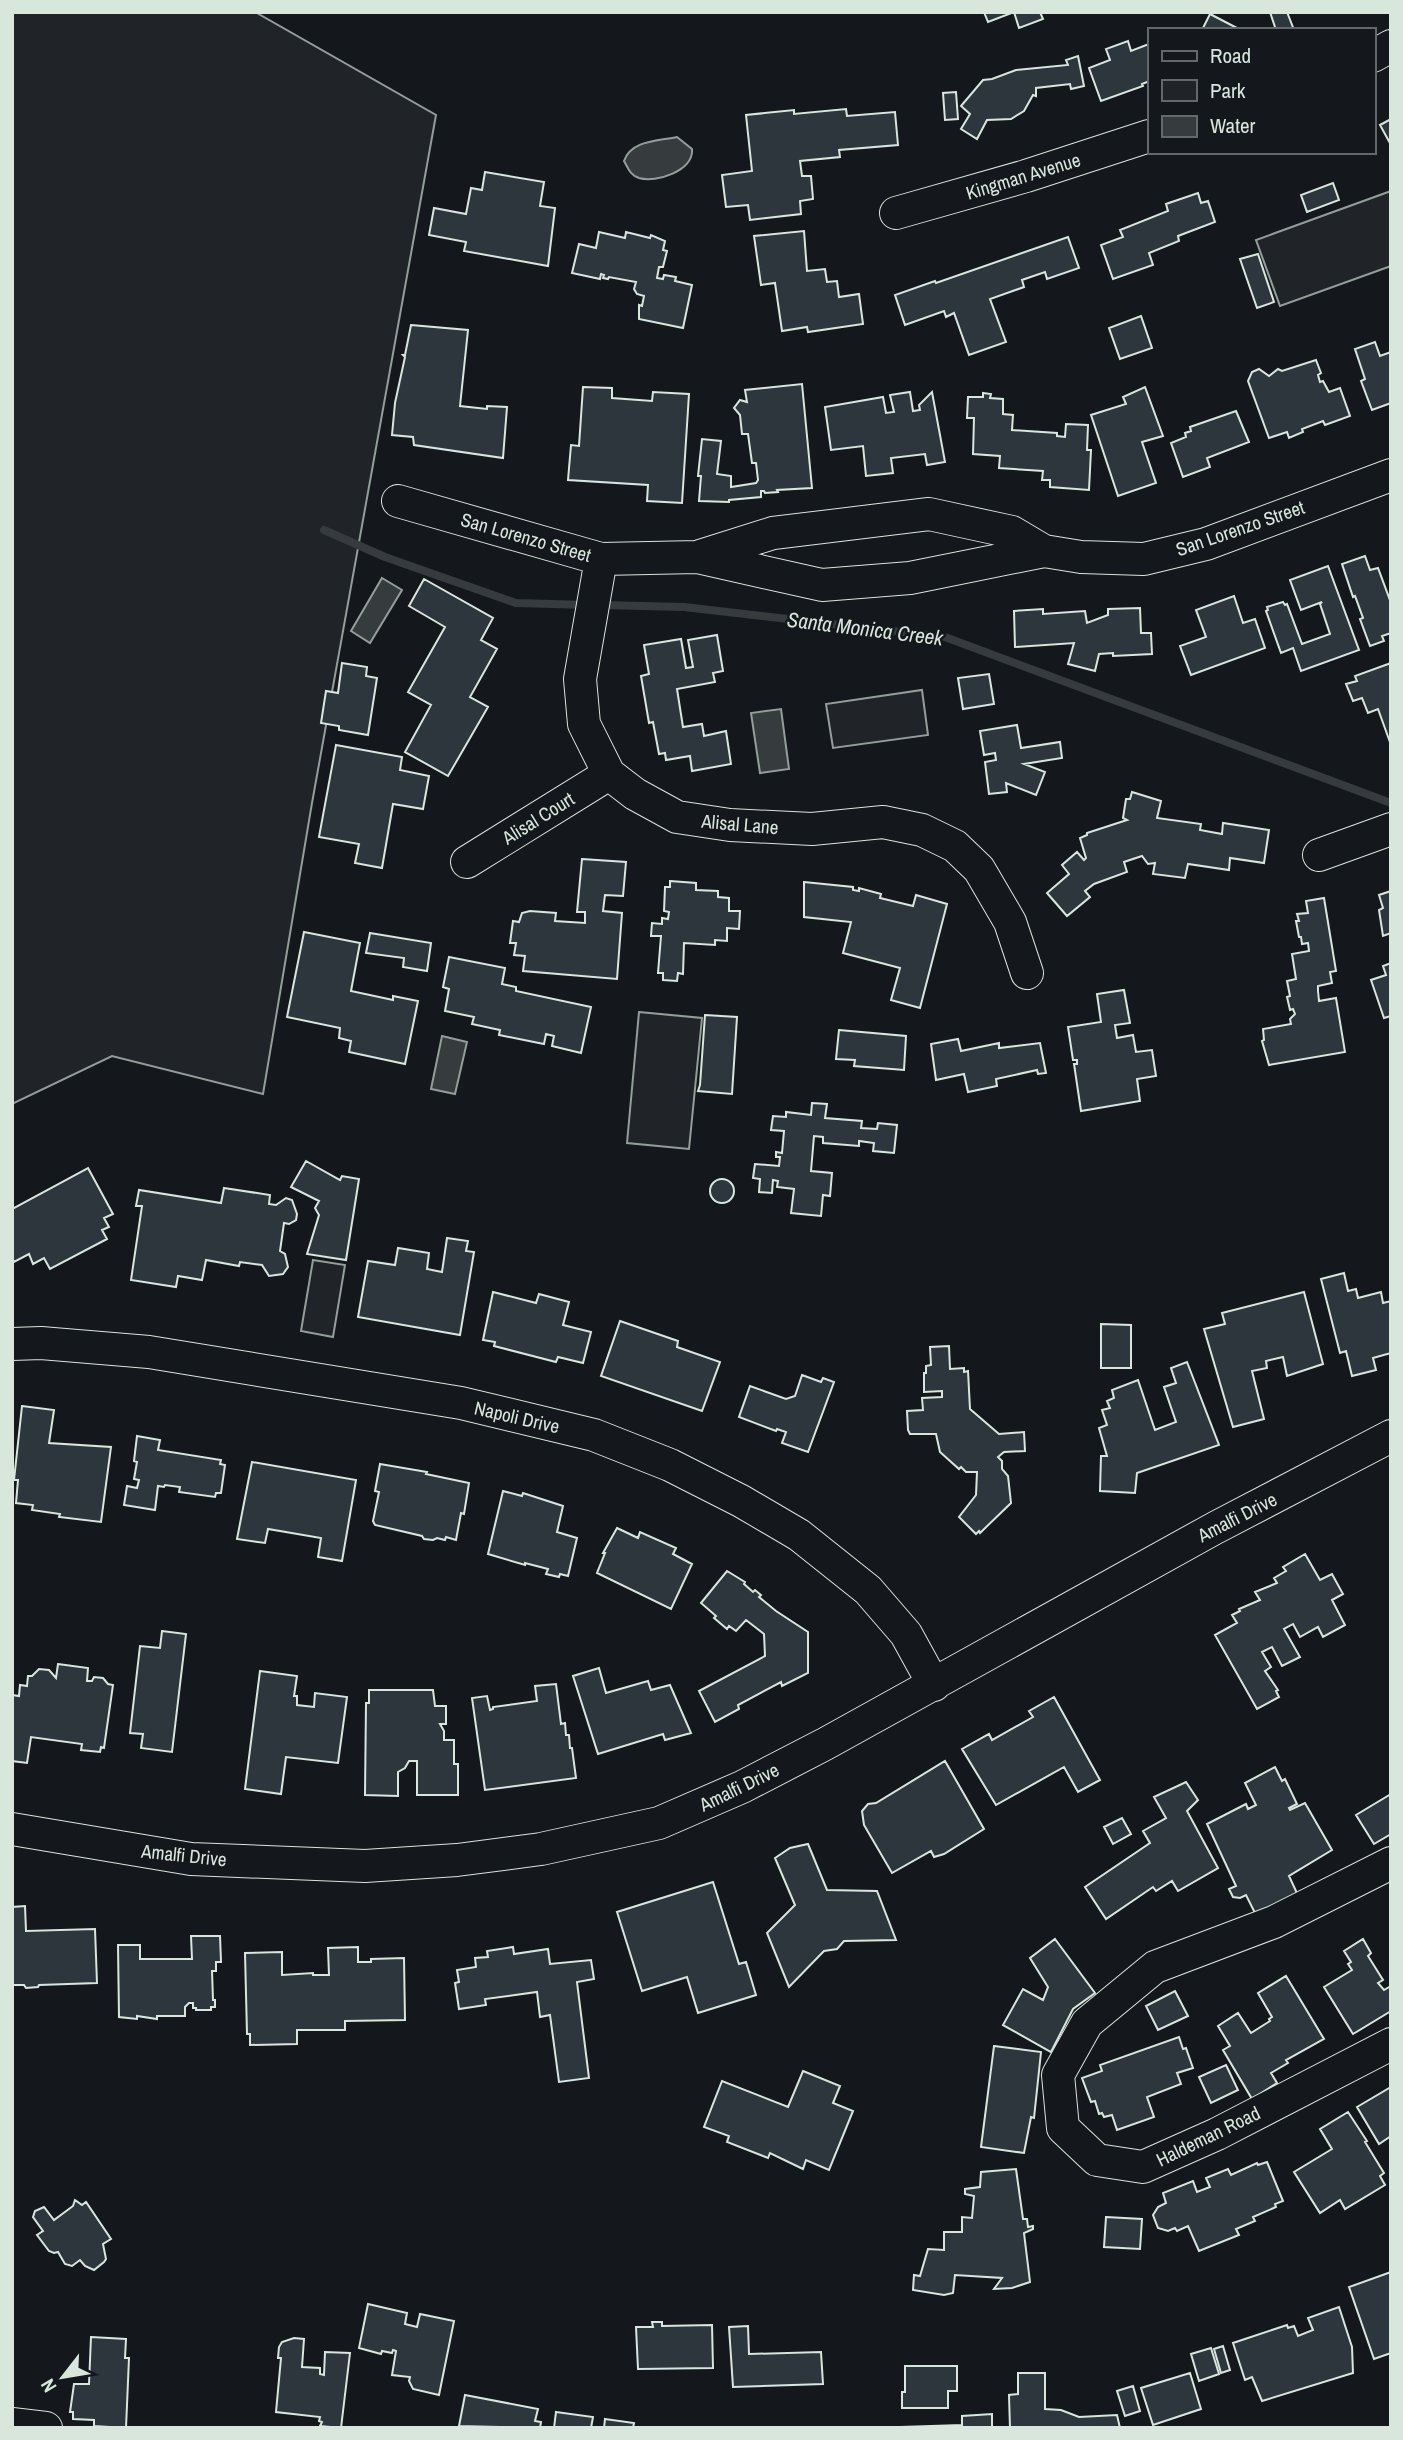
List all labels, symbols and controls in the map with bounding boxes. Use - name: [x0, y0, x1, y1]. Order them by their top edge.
- legend: [1148, 28, 1375, 154]
- text: Road: [1210, 41, 1251, 70]
- text: Park: [1210, 76, 1246, 105]
- text: Water: [1210, 111, 1256, 140]
- street label: Kingman Avenue: [963, 146, 1083, 206]
- street label: San Lorenzo Street: [1172, 494, 1308, 562]
- street label: San Lorenzo Street: [458, 506, 595, 568]
- water label: Santa Monica Creek: [785, 605, 946, 653]
- street label: Alisal Court: [496, 785, 580, 851]
- street label: Alisal Lane: [699, 808, 780, 840]
- street label: Napoli Drive: [472, 1395, 562, 1439]
- street label: Amalfi Drive: [1192, 1486, 1281, 1548]
- street label: Amalfi Drive: [694, 1757, 783, 1818]
- street label: Amalfi Drive: [139, 1837, 228, 1872]
- street label: Haldeman Road: [1152, 2100, 1264, 2172]
- north arrow: [28, 2342, 98, 2412]
- text: N: [34, 2374, 62, 2397]

